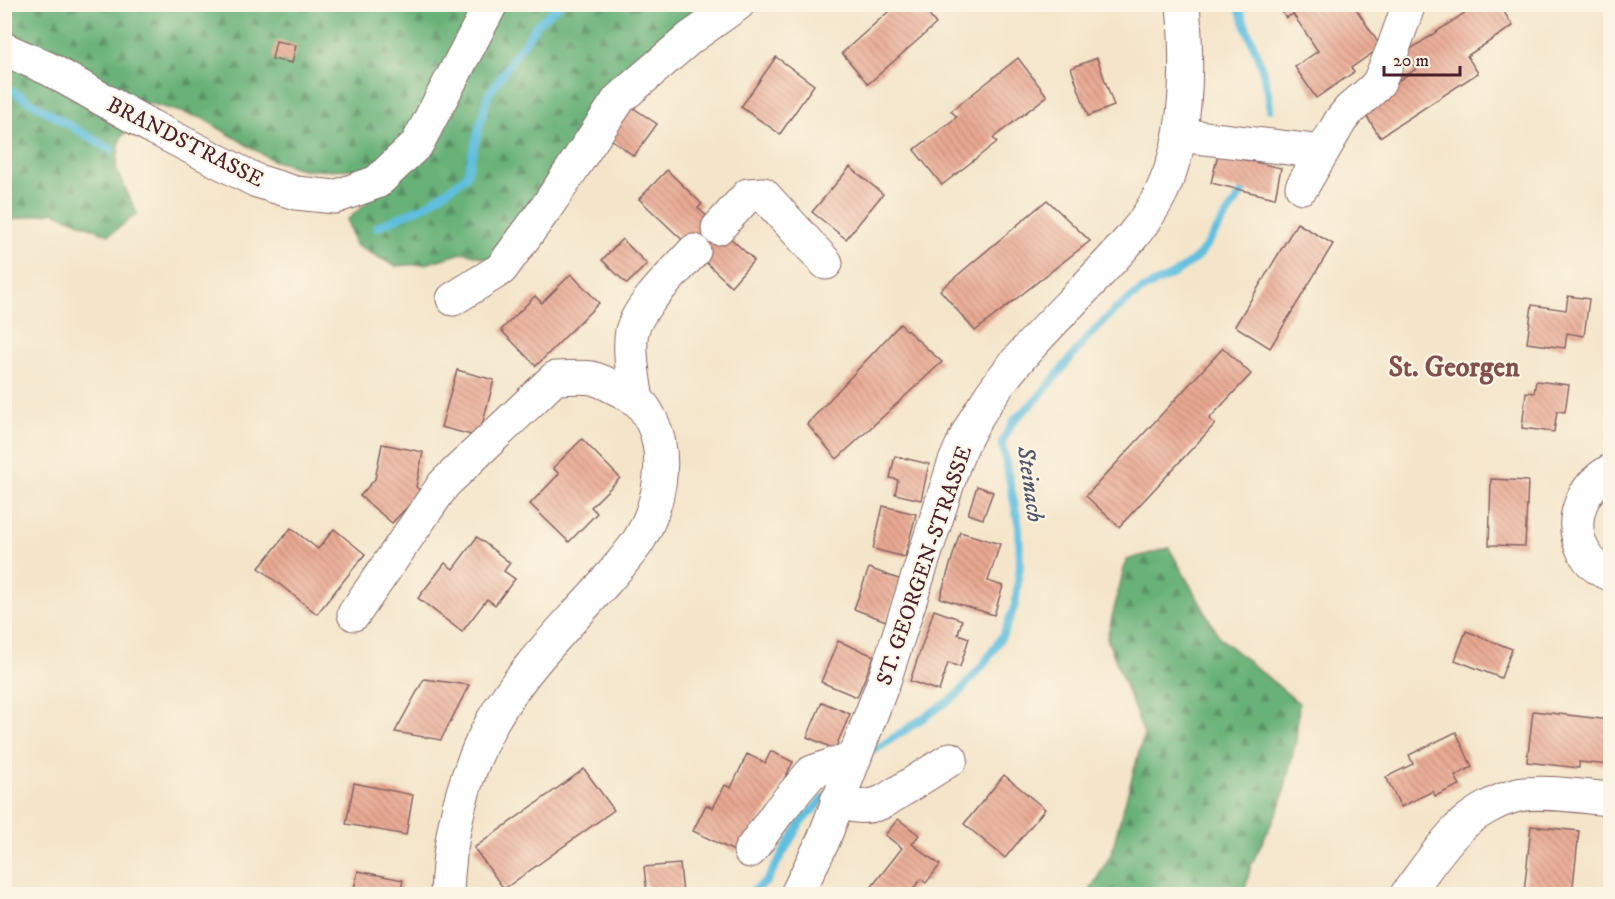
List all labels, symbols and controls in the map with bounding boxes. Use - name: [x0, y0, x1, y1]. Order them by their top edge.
- scale bar: [1384, 39, 1460, 77]
- text: 20 m: [1393, 50, 1429, 72]
- street label: BRANDSTRASSE: [102, 91, 268, 193]
- district label: St. Georgen: [1388, 350, 1520, 385]
- street label: ST. GEORGEN-STRASSE: [871, 442, 978, 689]
- water label: Steinach: [1010, 443, 1050, 524]

